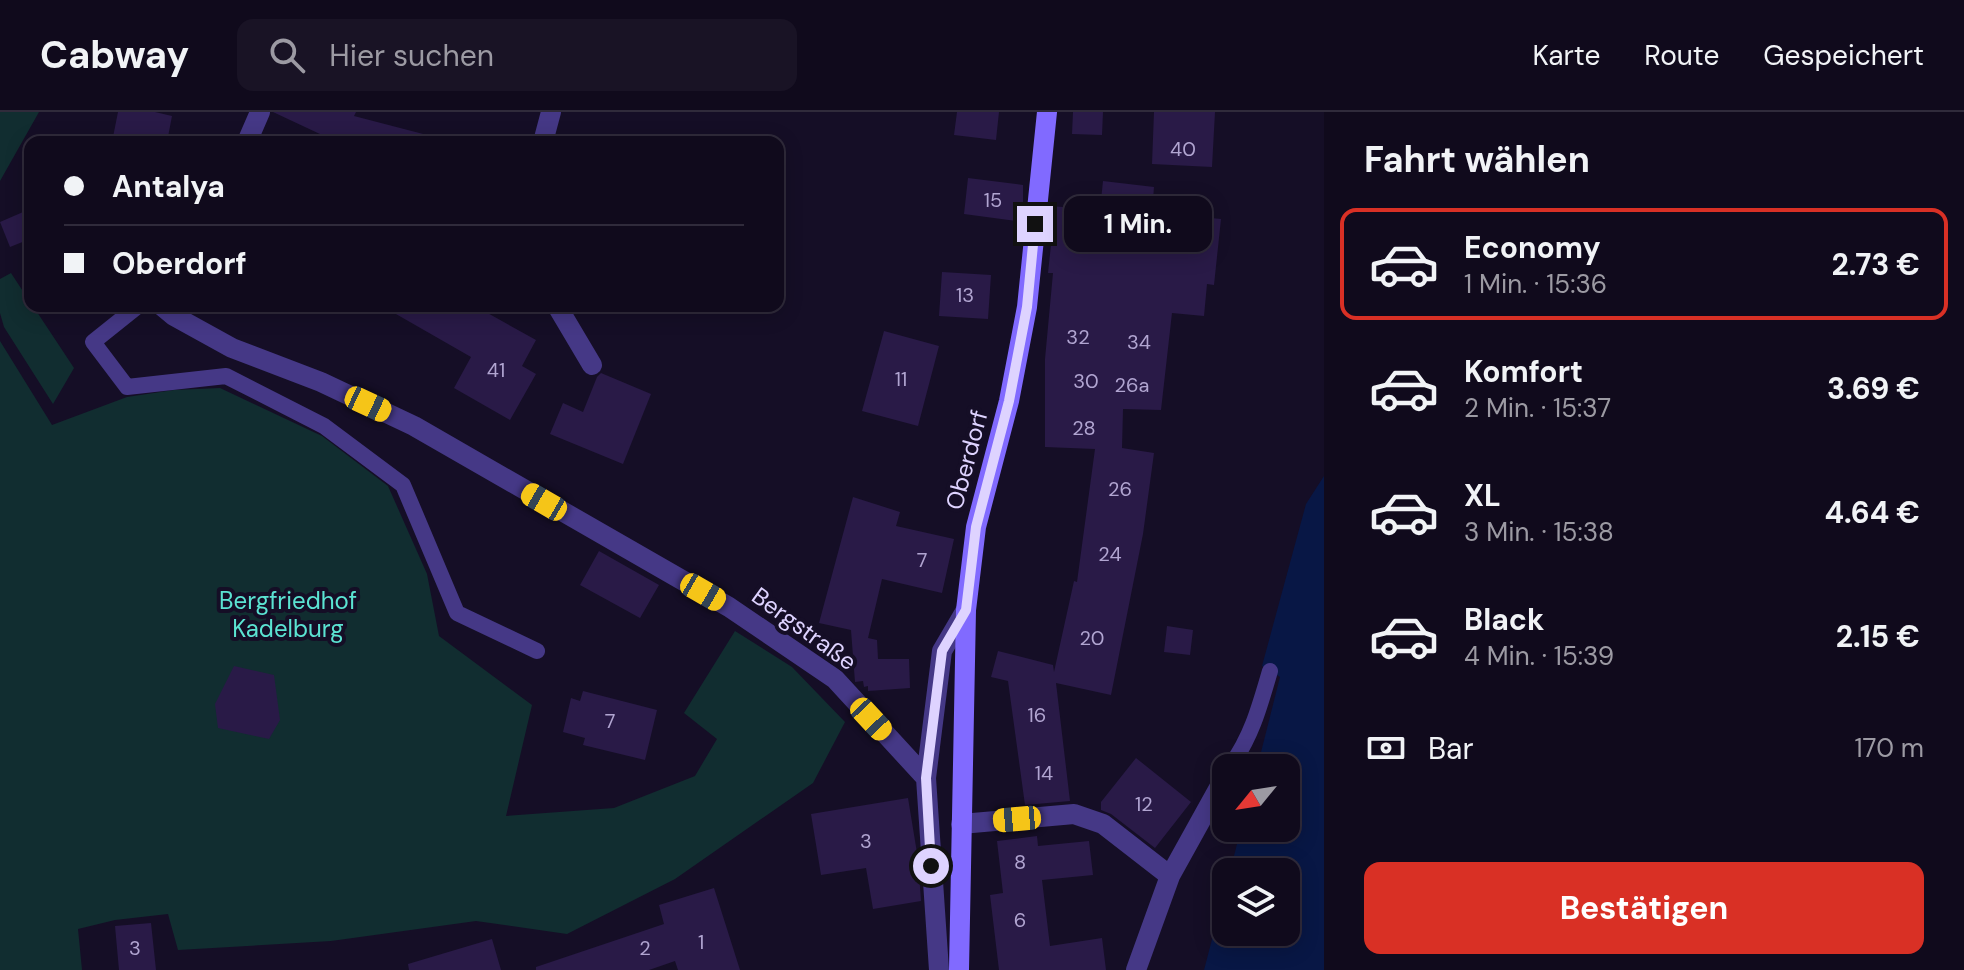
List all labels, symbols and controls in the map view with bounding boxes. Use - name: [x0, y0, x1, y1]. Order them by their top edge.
- search box: [237, 19, 797, 91]
- text: Cabway: [40, 30, 189, 80]
- icon: search: [265, 33, 309, 77]
- text: Hier suchen: [329, 36, 494, 75]
- text: Karte: [1533, 37, 1600, 74]
- text: Route: [1644, 37, 1719, 74]
- text: Gespeichert: [1763, 37, 1924, 74]
- house number: 40: [1170, 136, 1196, 162]
- text: Fahrt wählen: [1364, 136, 1590, 183]
- text: Antalya: [112, 167, 225, 206]
- house number: 15: [984, 187, 1002, 213]
- callout: 1 Min.: [1063, 196, 1211, 252]
- route end: [1017, 206, 1053, 242]
- text: 1 Min.: [1104, 207, 1172, 241]
- icon: car: [1368, 228, 1440, 300]
- text: Economy: [1464, 228, 1601, 267]
- text: Oberdorf: [112, 244, 247, 283]
- text: 2.73 €: [1831, 245, 1920, 284]
- text: 1 Min. · 15:36: [1464, 267, 1607, 301]
- house number: 13: [956, 282, 974, 308]
- house number: 32: [1066, 324, 1090, 350]
- house number: 34: [1127, 329, 1151, 355]
- icon: car: [1368, 352, 1440, 424]
- text: Komfort: [1464, 352, 1583, 391]
- house number: 41: [487, 357, 505, 383]
- house number: 11: [895, 366, 907, 392]
- house number: 30: [1073, 368, 1099, 394]
- text: 3.69 €: [1827, 369, 1920, 408]
- house number: 26a: [1115, 372, 1149, 398]
- car: [341, 383, 395, 425]
- text: 2 Min. · 15:37: [1464, 391, 1611, 425]
- street label: Oberdorf: [938, 407, 995, 513]
- house number: 28: [1072, 415, 1096, 441]
- house number: 26: [1108, 476, 1132, 502]
- icon: car: [1368, 476, 1440, 548]
- text: XL: [1464, 476, 1501, 515]
- car: [517, 480, 571, 524]
- text: 4.64 €: [1825, 493, 1920, 532]
- text: 3 Min. · 15:38: [1464, 515, 1614, 549]
- house number: 24: [1098, 541, 1122, 567]
- house number: 7: [917, 547, 927, 573]
- car: [676, 570, 730, 614]
- street label: Bergstraße: [746, 580, 863, 677]
- park label: Bergfriedhof Kadelburg: [219, 585, 357, 644]
- icon: car: [1368, 600, 1440, 672]
- text: Black: [1464, 600, 1544, 639]
- text: 2.15 €: [1836, 617, 1920, 656]
- house number: 20: [1080, 625, 1105, 651]
- text: 4 Min. · 15:39: [1464, 639, 1614, 673]
- car: [846, 693, 896, 745]
- house number: 16: [1028, 702, 1046, 728]
- house number: 7: [605, 708, 615, 734]
- icon: cash: [1364, 726, 1408, 770]
- text: Bar: [1428, 729, 1474, 768]
- text: 170 m: [1855, 731, 1924, 765]
- north arrow: [1212, 754, 1300, 842]
- map controls: [1212, 754, 1300, 946]
- house number: 14: [1035, 760, 1053, 786]
- house number: 12: [1135, 791, 1153, 817]
- car: [992, 805, 1042, 833]
- house number: 3: [860, 828, 872, 854]
- route start: [913, 848, 949, 884]
- house number: 8: [1014, 849, 1026, 875]
- button: layers: [1212, 858, 1300, 946]
- button: Bestätigen: [1364, 862, 1924, 954]
- house number: 6: [1014, 907, 1026, 933]
- house number: 1: [698, 929, 704, 955]
- house number: 3: [129, 935, 141, 961]
- house number: 2: [639, 935, 651, 961]

